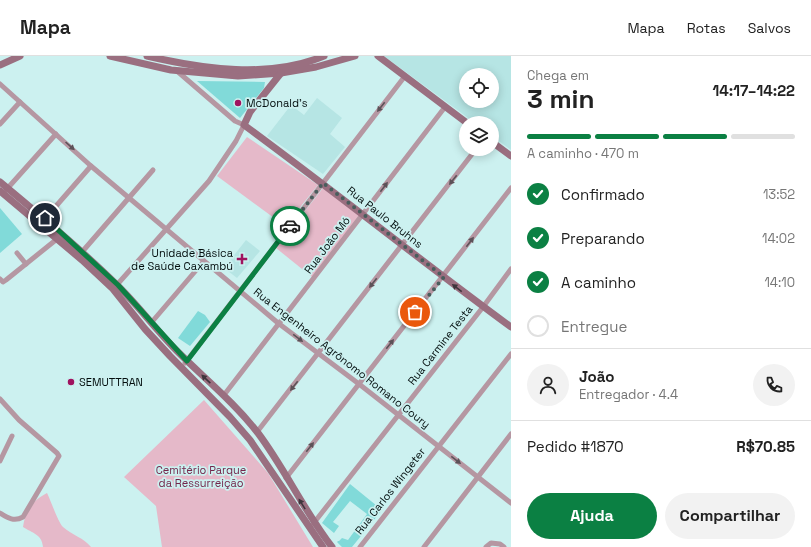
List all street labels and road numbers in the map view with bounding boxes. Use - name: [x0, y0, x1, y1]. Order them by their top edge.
- street label: Rua Paulo Bruhns: [344, 183, 426, 251]
- street label: Rua João Mó: [301, 213, 353, 276]
- street label: Rua Engenheiro Agrônomo Romano Coury: [251, 285, 433, 431]
- street label: Rua Carmine Testa: [405, 302, 476, 388]
- street label: Rua Carlos Wingeter: [352, 445, 428, 537]

